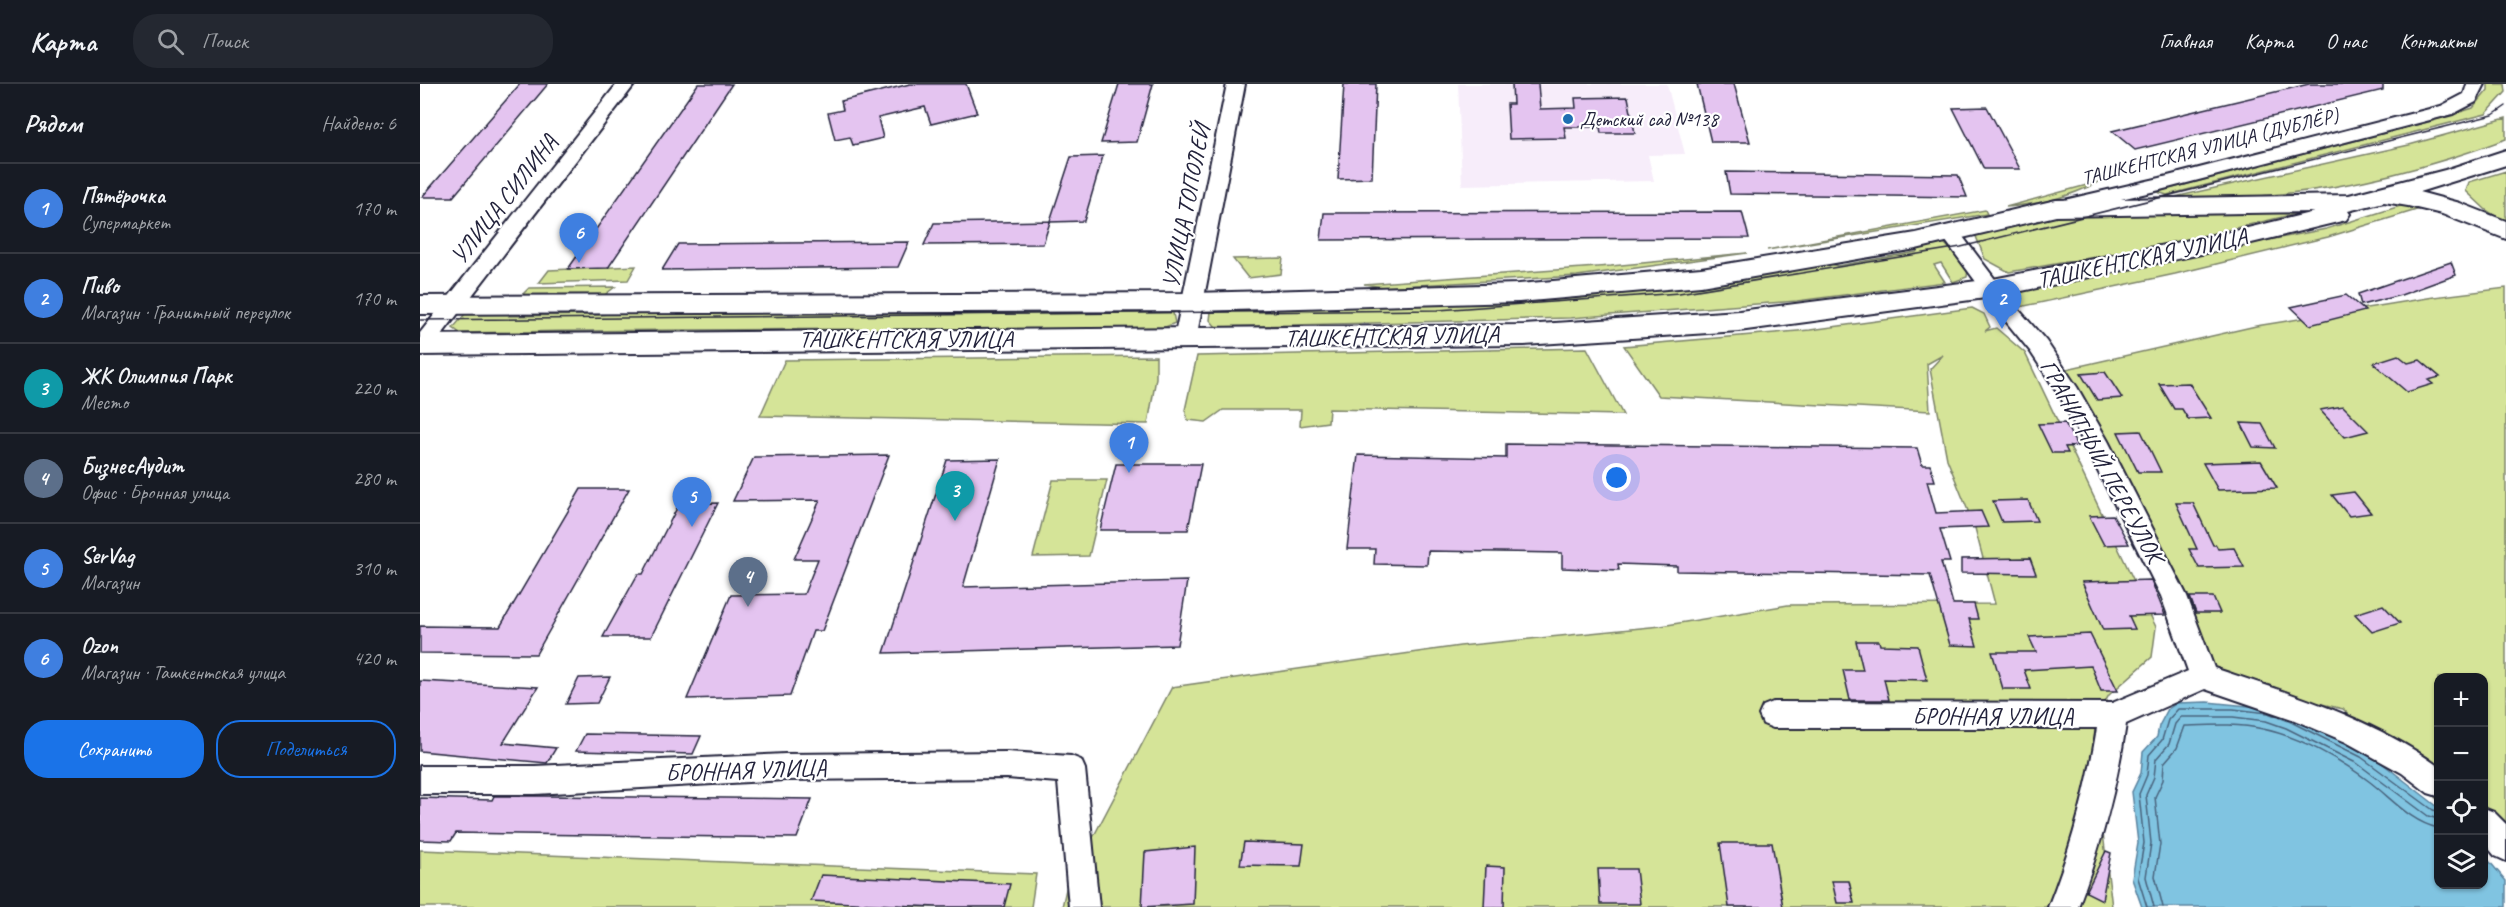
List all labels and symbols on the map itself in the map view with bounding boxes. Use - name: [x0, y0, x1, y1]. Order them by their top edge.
- street label: ТАШКЕНТСКАЯ УЛИЦА (ДУБЛЁР): [2079, 102, 2342, 190]
- place label: Детский сад №138: [1580, 107, 1720, 132]
- marker: Детский сад №138: [1561, 112, 1575, 126]
- street label: УЛИЦА ТОПОЛЕЙ: [1155, 118, 1217, 290]
- street label: УЛИЦА СИЛИНА: [444, 127, 565, 270]
- pin: 6: [560, 214, 598, 263]
- street label: ТАШКЕНТСКАЯ УЛИЦА: [2034, 221, 2251, 295]
- pin: 2: [1982, 280, 2022, 329]
- street label: ТАШКЕНТСКАЯ УЛИЦА: [1285, 319, 1500, 353]
- street label: ТАШКЕНТСКАЯ УЛИЦА: [799, 324, 1014, 354]
- street label: ГРАНИТНЫЙ ПЕРЕУЛОК: [2034, 354, 2173, 572]
- pin: 1: [1110, 424, 1148, 473]
- your location: [1602, 463, 1631, 492]
- pin: 3: [936, 472, 974, 521]
- pin: 5: [672, 478, 712, 527]
- pin: 4: [728, 558, 768, 607]
- street label: БРОННАЯ УЛИЦА: [1912, 701, 2075, 731]
- street label: БРОННАЯ УЛИЦА: [665, 752, 828, 788]

